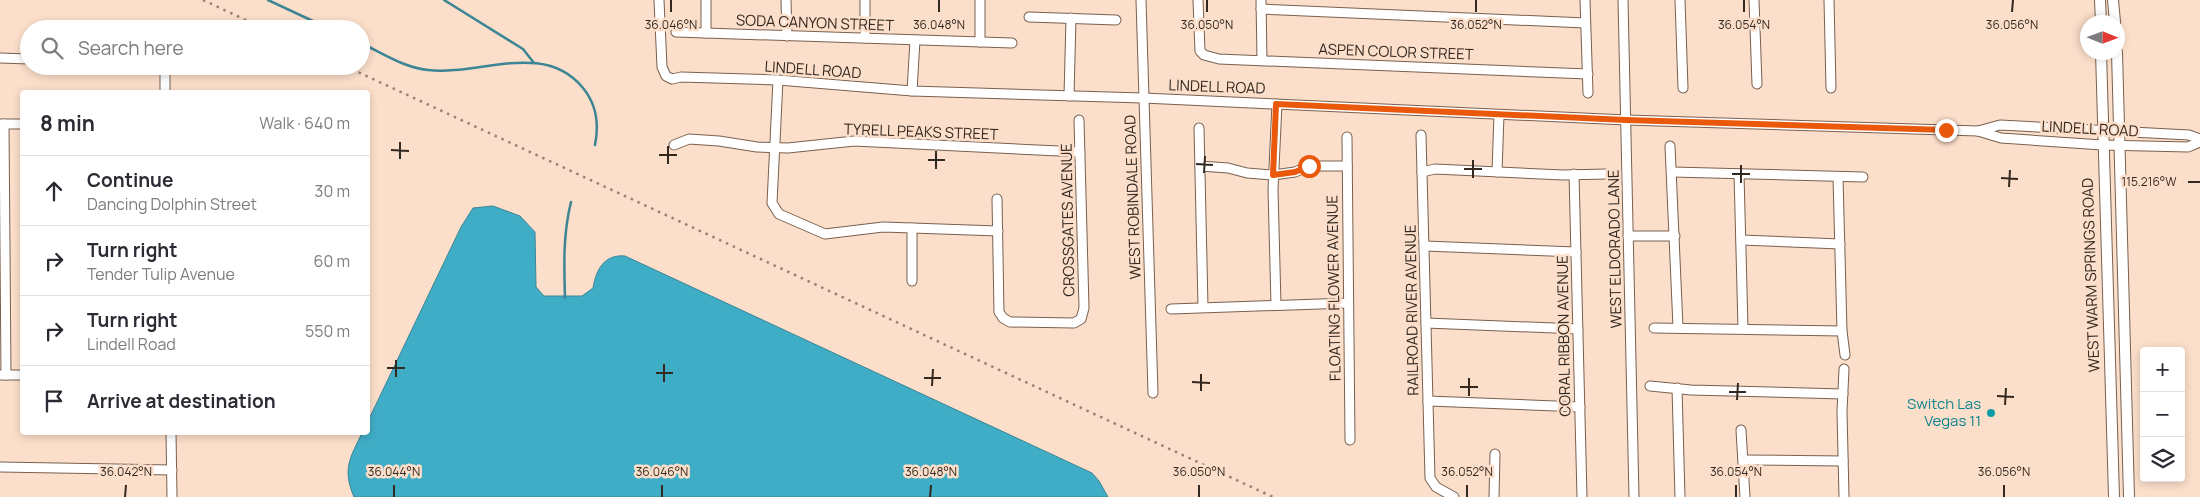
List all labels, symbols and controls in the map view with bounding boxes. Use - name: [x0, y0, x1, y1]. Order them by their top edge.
- street label: SODA CANYON STREET: [736, 9, 894, 36]
- north arrow: [2080, 15, 2125, 60]
- text: 36.046°N: [645, 16, 697, 33]
- text: 36.048°N: [913, 16, 965, 33]
- text: 36.050°N: [1181, 16, 1233, 33]
- text: 36.052°N: [1450, 16, 1502, 33]
- text: 36.054°N: [1718, 16, 1770, 33]
- text: 36.056°N: [1986, 16, 2038, 33]
- search box: [20, 20, 370, 75]
- icon: search: [38, 34, 66, 62]
- text: Search here: [78, 35, 184, 61]
- street label: ASPEN COLOR STREET: [1318, 38, 1474, 65]
- street label: LINDELL ROAD: [764, 56, 862, 83]
- street label: LINDELL ROAD: [1168, 74, 1266, 99]
- text: 8 min: [40, 109, 95, 137]
- text: Walk · 640 m: [259, 112, 350, 134]
- street label: WEST ROBINDALE ROAD: [1119, 115, 1146, 279]
- street label: LINDELL ROAD: [2041, 115, 2139, 142]
- street label: TYRELL PEAKS STREET: [843, 118, 999, 145]
- route end: [1935, 119, 1958, 142]
- street label: CROSSGATES AVENUE: [1056, 143, 1079, 297]
- route start: [1298, 155, 1321, 178]
- text: Continue: [87, 167, 173, 193]
- street label: WEST ELDORADO LANE: [1603, 169, 1626, 329]
- text: 115.216°W: [2122, 173, 2177, 190]
- icon: ahead: [40, 177, 68, 205]
- street label: WEST WARM SPRINGS ROAD: [2077, 177, 2104, 373]
- text: 30 m: [315, 180, 350, 202]
- text: Dancing Dolphin Street: [87, 193, 257, 215]
- street label: FLOATING FLOWER AVENUE: [1321, 195, 1346, 381]
- street label: RAILROAD RIVER AVENUE: [1400, 224, 1423, 396]
- text: Turn right: [87, 237, 177, 263]
- icon: right: [40, 247, 68, 275]
- text: 60 m: [314, 250, 350, 272]
- street label: CORAL RIBBON AVENUE: [1552, 255, 1575, 417]
- text: Tender Tulip Avenue: [87, 263, 235, 285]
- text: Turn right: [87, 307, 177, 333]
- icon: right: [40, 317, 68, 345]
- text: 550 m: [305, 320, 350, 342]
- text: Lindell Road: [87, 333, 176, 355]
- map controls: [2140, 347, 2185, 482]
- button: +: [2140, 347, 2185, 392]
- icon: arrive: [40, 387, 68, 415]
- text: Arrive at destination: [87, 388, 276, 414]
- button: −: [2140, 392, 2185, 437]
- place label: Switch Las Vegas 11: [1907, 393, 1981, 431]
- marker: Switch Las Vegas 11: [1985, 407, 1997, 419]
- button: layers: [2140, 437, 2185, 482]
- text: 36.042°N: [100, 463, 152, 480]
- text: 36.044°N: [368, 463, 420, 480]
- text: 36.046°N: [636, 463, 688, 480]
- text: 36.048°N: [905, 463, 957, 480]
- text: 36.050°N: [1173, 463, 1225, 480]
- text: 36.052°N: [1441, 463, 1493, 480]
- text: 36.054°N: [1710, 463, 1762, 480]
- text: 36.056°N: [1978, 463, 2030, 480]

